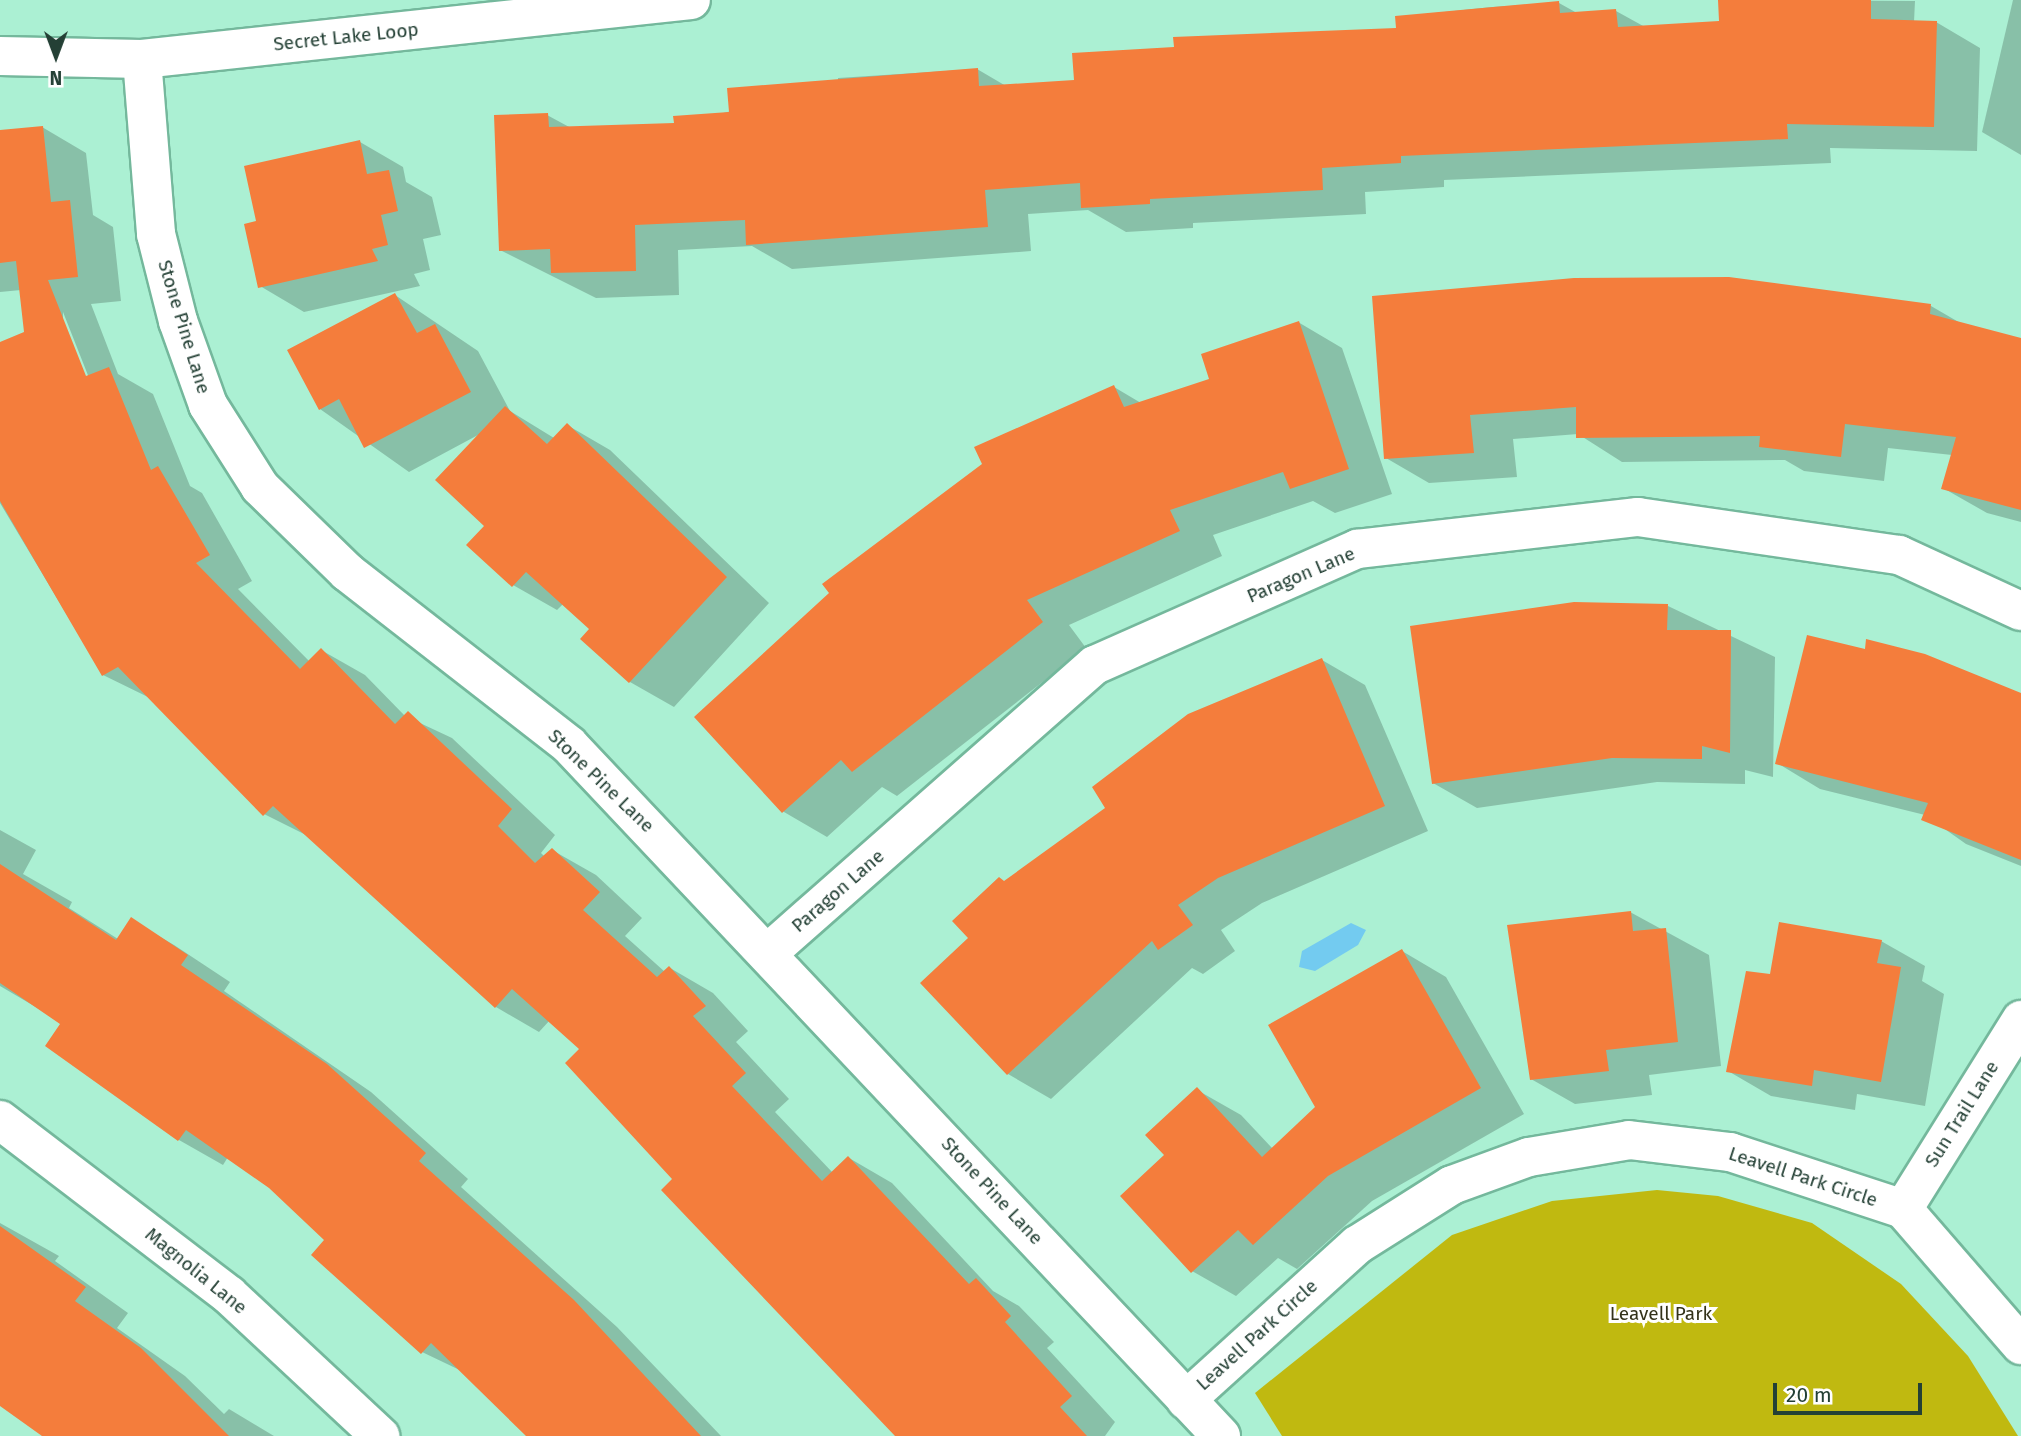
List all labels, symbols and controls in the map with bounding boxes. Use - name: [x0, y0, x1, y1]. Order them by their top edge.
- street label: Secret Lake Loop: [272, 18, 420, 56]
- north arrow: [21, 21, 91, 91]
- text: N: [50, 66, 62, 89]
- street label: Stone Pine Lane: [153, 257, 215, 397]
- street label: Paragon Lane: [1244, 542, 1358, 608]
- street label: Stone Pine Lane: [543, 725, 659, 837]
- street label: Paragon Lane: [787, 845, 889, 937]
- street label: Sun Trail Lane: [1920, 1057, 2004, 1171]
- street label: Stone Pine Lane: [936, 1133, 1048, 1249]
- street label: Leavell Park Circle: [1726, 1142, 1880, 1212]
- street label: Magnolia Lane: [140, 1223, 252, 1319]
- street label: Leavell Park Circle: [1192, 1275, 1322, 1395]
- park label: Leavell Park: [1610, 1303, 1712, 1325]
- scale bar: [1776, 1370, 1925, 1414]
- text: 20 m: [1786, 1382, 1832, 1408]

